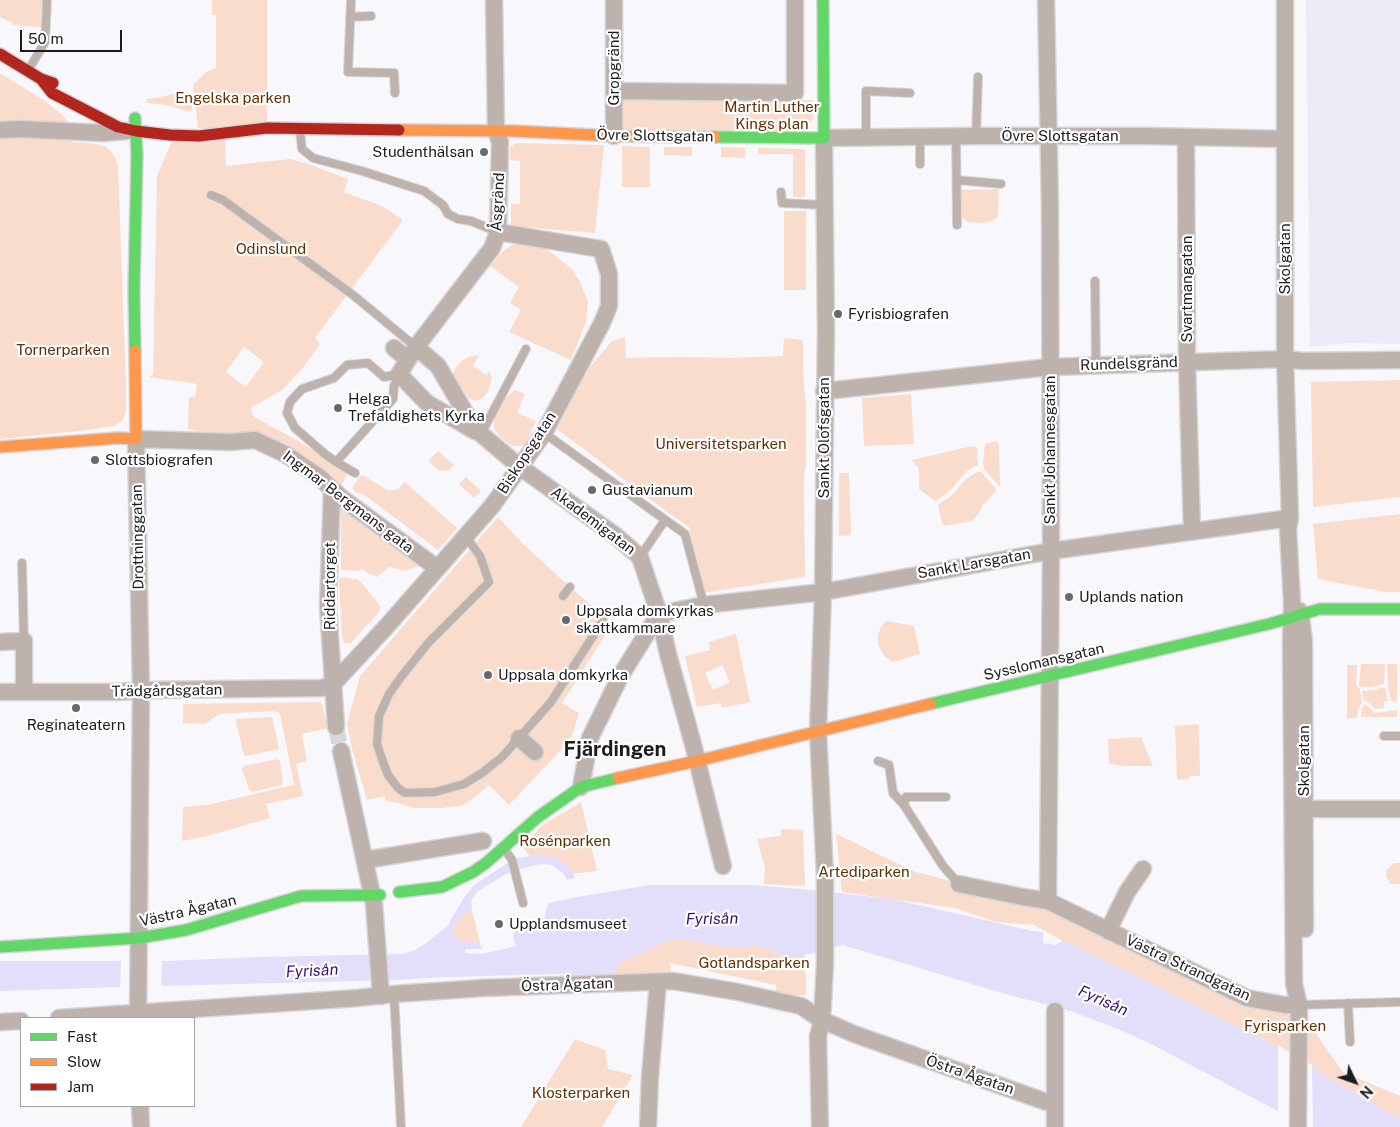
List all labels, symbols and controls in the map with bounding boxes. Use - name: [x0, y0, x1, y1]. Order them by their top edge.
- scale bar: [22, 20, 125, 52]
- text: 50 m: [28, 30, 63, 47]
- street label: Gropgränd: [605, 31, 623, 105]
- park label: Engelska parken: [175, 89, 291, 107]
- park label: Martin Luther Kings plan: [724, 98, 820, 133]
- street label: Övre Slottsgatan: [596, 126, 714, 146]
- street label: Övre Slottsgatan: [1001, 127, 1119, 145]
- place label: Studenthälsan: [372, 143, 474, 161]
- marker: Studenthälsan: [478, 146, 490, 158]
- street label: Åsgränd: [487, 172, 509, 232]
- street label: Skolgatan: [1276, 223, 1294, 295]
- street label: Svartmangatan: [1178, 235, 1196, 343]
- park label: Odinslund: [236, 240, 306, 258]
- place label: Fyrisbiografen: [848, 305, 949, 323]
- marker: Fyrisbiografen: [832, 308, 844, 320]
- park label: Tornerparken: [16, 341, 110, 359]
- street label: Rundelsgränd: [1080, 353, 1178, 375]
- street label: Sankt Johannesgatan: [1041, 375, 1059, 525]
- street label: Sankt Olofsgatan: [815, 377, 833, 499]
- place label: Helga Trefaldighets Kyrka: [348, 390, 485, 425]
- marker: Helga Trefaldighets Kyrka: [332, 402, 344, 414]
- street label: Biskopsgatan: [494, 409, 560, 497]
- park label: Universitetsparken: [655, 435, 787, 453]
- street label: Ingmar Bergmans gata: [279, 447, 417, 557]
- place label: Slottsbiografen: [105, 451, 213, 469]
- marker: Slottsbiografen: [89, 454, 101, 466]
- place label: Gustavianum: [602, 481, 693, 499]
- street label: Akademigatan: [547, 483, 639, 559]
- street label: Drottninggatan: [128, 484, 148, 590]
- marker: Gustavianum: [586, 484, 598, 496]
- street label: Riddartorget: [321, 542, 339, 630]
- street label: Sankt Larsgatan: [916, 545, 1032, 583]
- place label: Uplands nation: [1079, 588, 1183, 606]
- marker: Uplands nation: [1063, 591, 1075, 603]
- place label: Uppsala domkyrkas skattkammare: [576, 602, 714, 637]
- marker: Uppsala domkyrkas skattkammare: [560, 614, 572, 626]
- street label: Sysslomansgatan: [982, 639, 1106, 685]
- place label: Uppsala domkyrka: [498, 666, 628, 684]
- marker: Uppsala domkyrka: [482, 669, 494, 681]
- street label: Trädgårdsgatan: [112, 681, 222, 701]
- marker: Reginateatern: [70, 702, 82, 714]
- place label: Reginateatern: [27, 716, 125, 734]
- street label: Skolgatan: [1295, 725, 1313, 797]
- district label: Fjärdingen: [564, 738, 666, 762]
- park label: Rosénparken: [519, 832, 611, 850]
- park label: Artediparken: [818, 863, 910, 881]
- street label: Västra Ågatan: [138, 891, 238, 931]
- water label: Fyrisån: [685, 909, 739, 929]
- place label: Upplandsmuseet: [509, 915, 627, 933]
- marker: Upplandsmuseet: [493, 918, 505, 930]
- street label: Västra Strandgatan: [1123, 931, 1253, 1005]
- park label: Gotlandsparken: [698, 954, 810, 972]
- water label: Fyrisån: [285, 960, 339, 982]
- street label: Östra Ågatan: [521, 974, 613, 996]
- water label: Fyrisån: [1075, 982, 1131, 1020]
- legend: [20, 1017, 195, 1107]
- park label: Fyrisparken: [1244, 1017, 1326, 1035]
- text: Fast: [67, 1028, 97, 1045]
- street label: Östra Ågatan: [924, 1052, 1016, 1098]
- text: Slow: [67, 1053, 101, 1070]
- north arrow: [1330, 1057, 1380, 1107]
- text: Jam: [67, 1078, 94, 1095]
- text: N: [1357, 1083, 1376, 1101]
- park label: Klosterparken: [532, 1084, 630, 1102]

